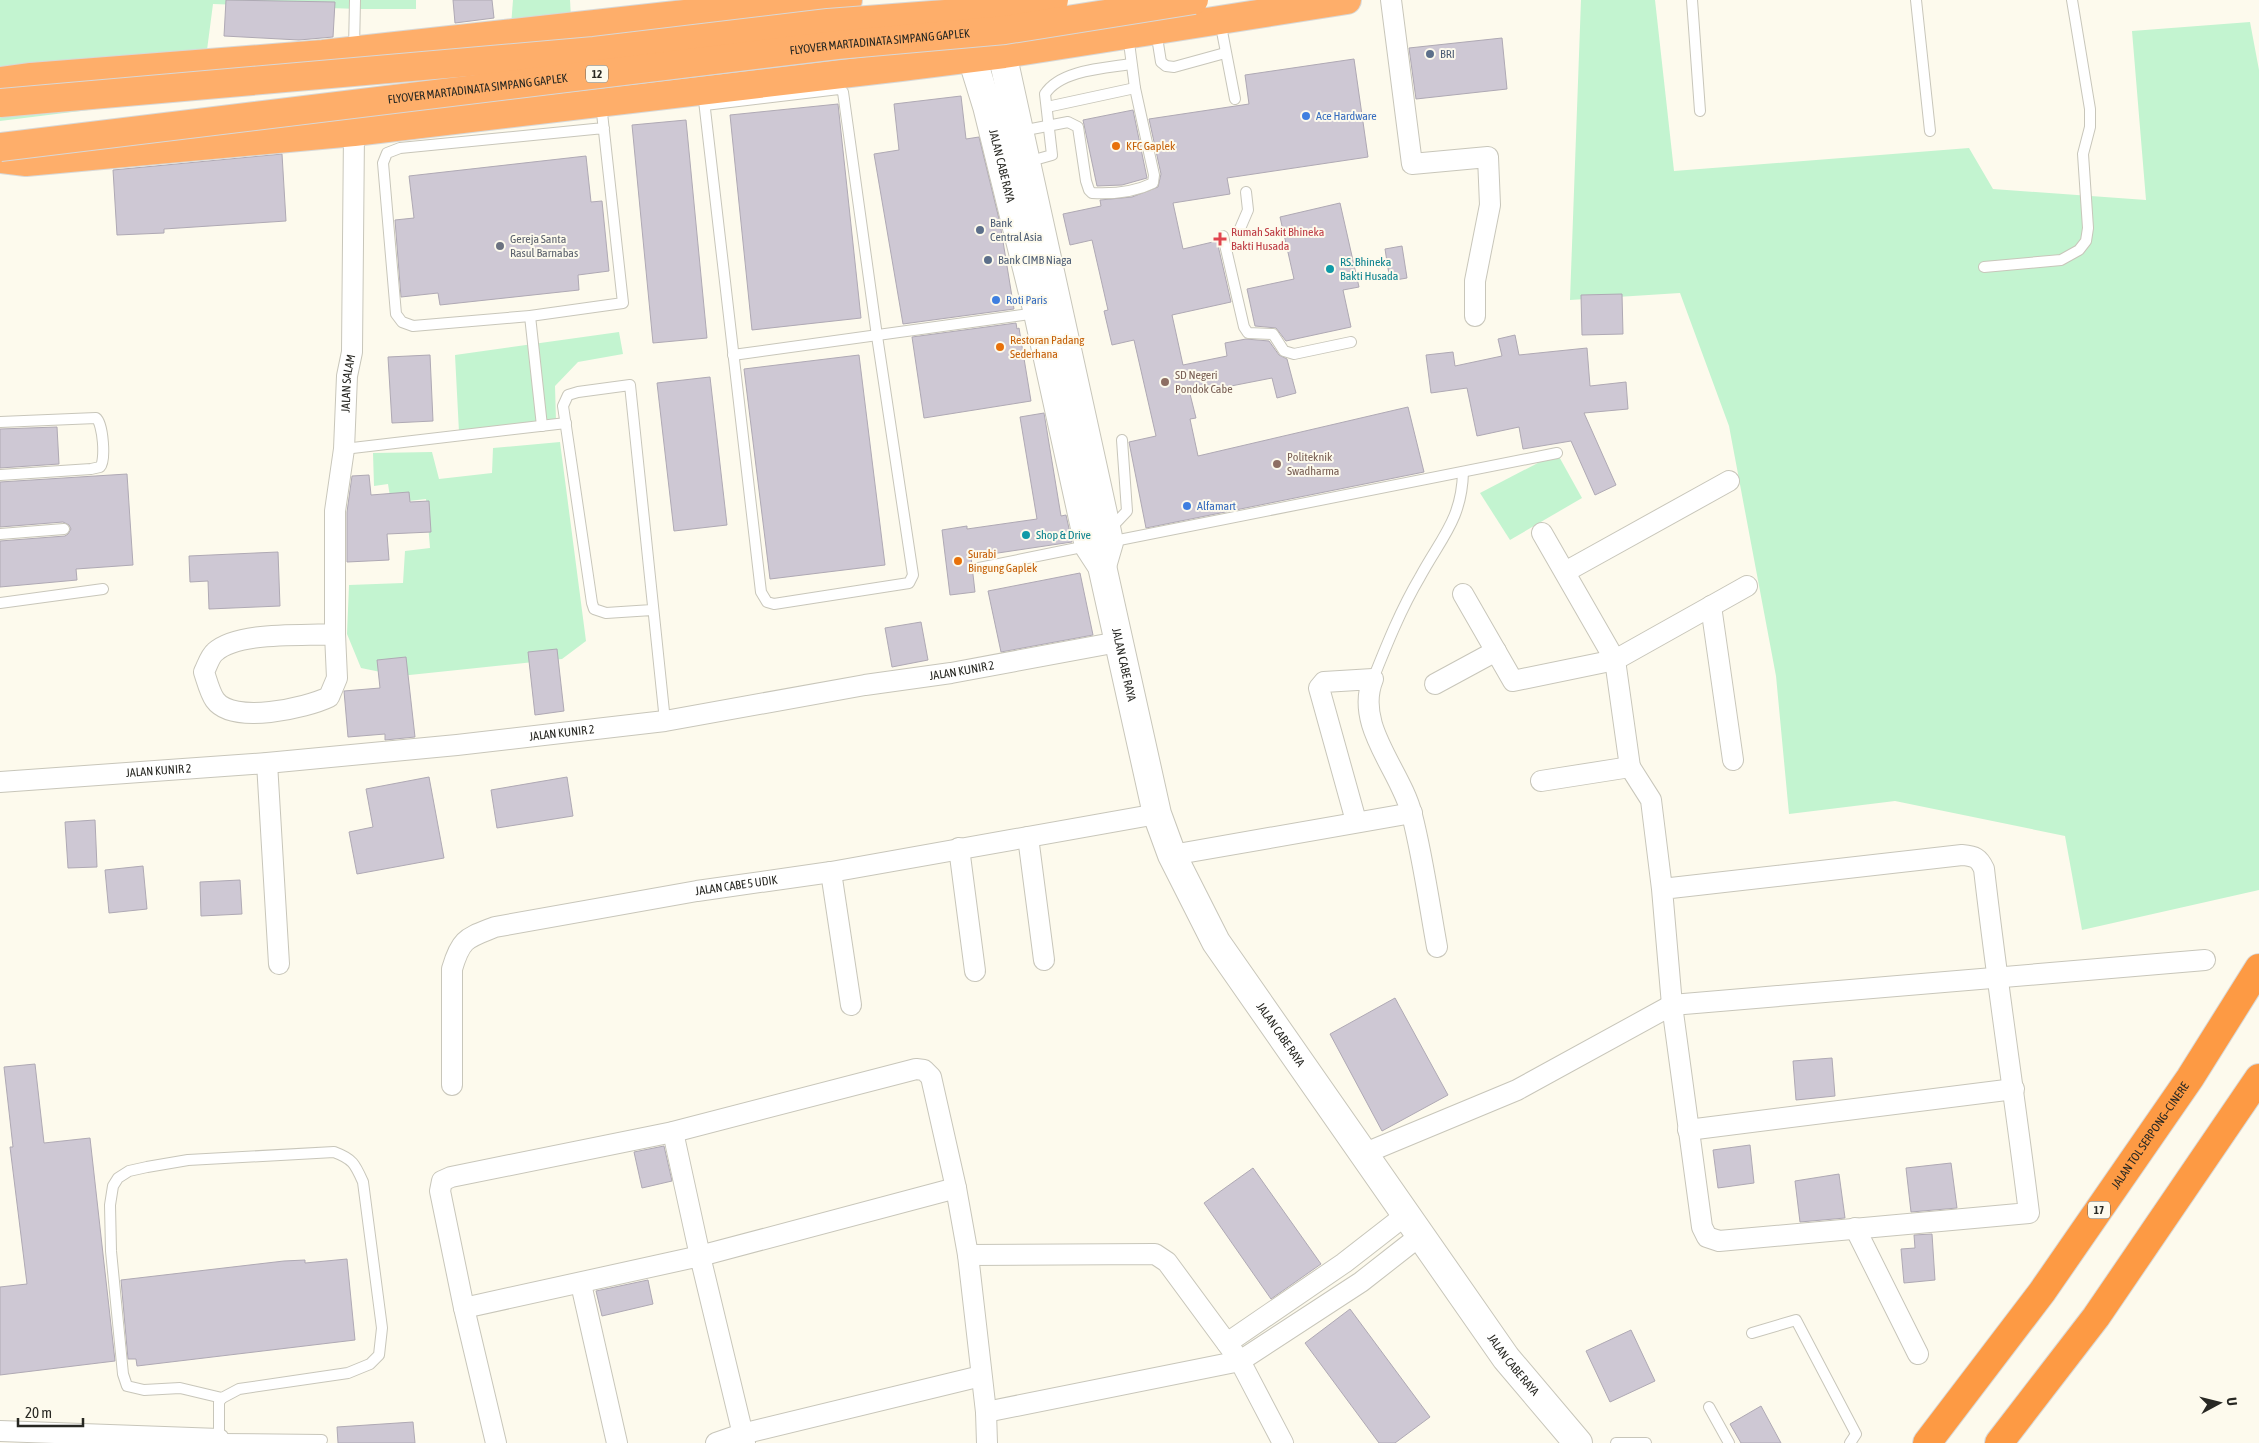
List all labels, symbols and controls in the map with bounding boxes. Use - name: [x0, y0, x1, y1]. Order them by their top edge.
- street label: FLYOVER MARTADINATA SIMPANG GAPLEK: [789, 26, 970, 58]
- place label: BRI: [1440, 47, 1455, 61]
- marker: BRI: [1424, 48, 1436, 60]
- road number: 12: [586, 66, 608, 82]
- street label: FLYOVER MARTADINATA SIMPANG GAPLEK: [387, 71, 568, 107]
- place label: Ace Hardware: [1316, 109, 1377, 123]
- marker: Ace Hardware: [1300, 110, 1312, 122]
- street label: JALAN CABE RAYA: [986, 128, 1018, 204]
- place label: KFC Gaplek: [1126, 139, 1176, 153]
- marker: KFC Gaplek: [1110, 140, 1122, 152]
- place label: Bank Central Asia: [990, 216, 1042, 244]
- marker: Bank Central Asia: [974, 224, 986, 236]
- place label: Rumah Sakit Bhineka Bakti Husada: [1231, 225, 1324, 253]
- place label: Gereja Santa Rasul Barnabas: [510, 232, 578, 260]
- marker: Rumah Sakit Bhineka Bakti Husada: [1213, 232, 1227, 246]
- marker: Gereja Santa Rasul Barnabas: [494, 240, 506, 252]
- place label: Bank CIMB Niaga: [998, 253, 1072, 267]
- marker: Bank CIMB Niaga: [982, 254, 994, 266]
- place label: RS. Bhineka Bakti Husada: [1340, 255, 1398, 283]
- marker: RS. Bhineka Bakti Husada: [1324, 263, 1336, 275]
- place label: Roti Paris: [1006, 293, 1047, 307]
- marker: Roti Paris: [990, 294, 1002, 306]
- place label: Restoran Padang Sederhana: [1010, 333, 1085, 361]
- marker: Restoran Padang Sederhana: [994, 341, 1006, 353]
- street label: JALAN SALAM: [339, 353, 358, 413]
- place label: SD Negeri Pondok Cabe: [1175, 368, 1233, 396]
- marker: SD Negeri Pondok Cabe: [1159, 376, 1171, 388]
- place label: Politeknik Swadharma: [1287, 450, 1339, 478]
- marker: Politeknik Swadharma: [1271, 458, 1283, 470]
- place label: Alfamart: [1197, 499, 1237, 513]
- marker: Alfamart: [1181, 500, 1193, 512]
- place label: Shop & Drive: [1036, 528, 1091, 542]
- marker: Shop & Drive: [1020, 529, 1032, 541]
- place label: Surabi Bingung Gaplek: [968, 547, 1038, 575]
- marker: Surabi Bingung Gaplek: [952, 555, 964, 567]
- street label: JALAN CABE RAYA: [1109, 627, 1139, 703]
- street label: JALAN KUNIR 2: [929, 658, 995, 683]
- street label: JALAN KUNIR 2: [528, 722, 595, 744]
- street label: JALAN KUNIR 2: [125, 761, 192, 780]
- street label: JALAN CABE 5 UDIK: [694, 873, 778, 898]
- street label: JALAN CABE RAYA: [1253, 1000, 1308, 1069]
- street label: JALAN TOL SERPONG–CINERE: [2108, 1080, 2192, 1192]
- road number: 17: [2088, 1202, 2110, 1218]
- street label: JALAN CABE RAYA: [1485, 1331, 1542, 1399]
- north arrow: [2194, 1378, 2244, 1428]
- scale bar: [18, 1396, 82, 1428]
- text: U: [2223, 1396, 2240, 1406]
- text: 20 m: [25, 1404, 52, 1421]

